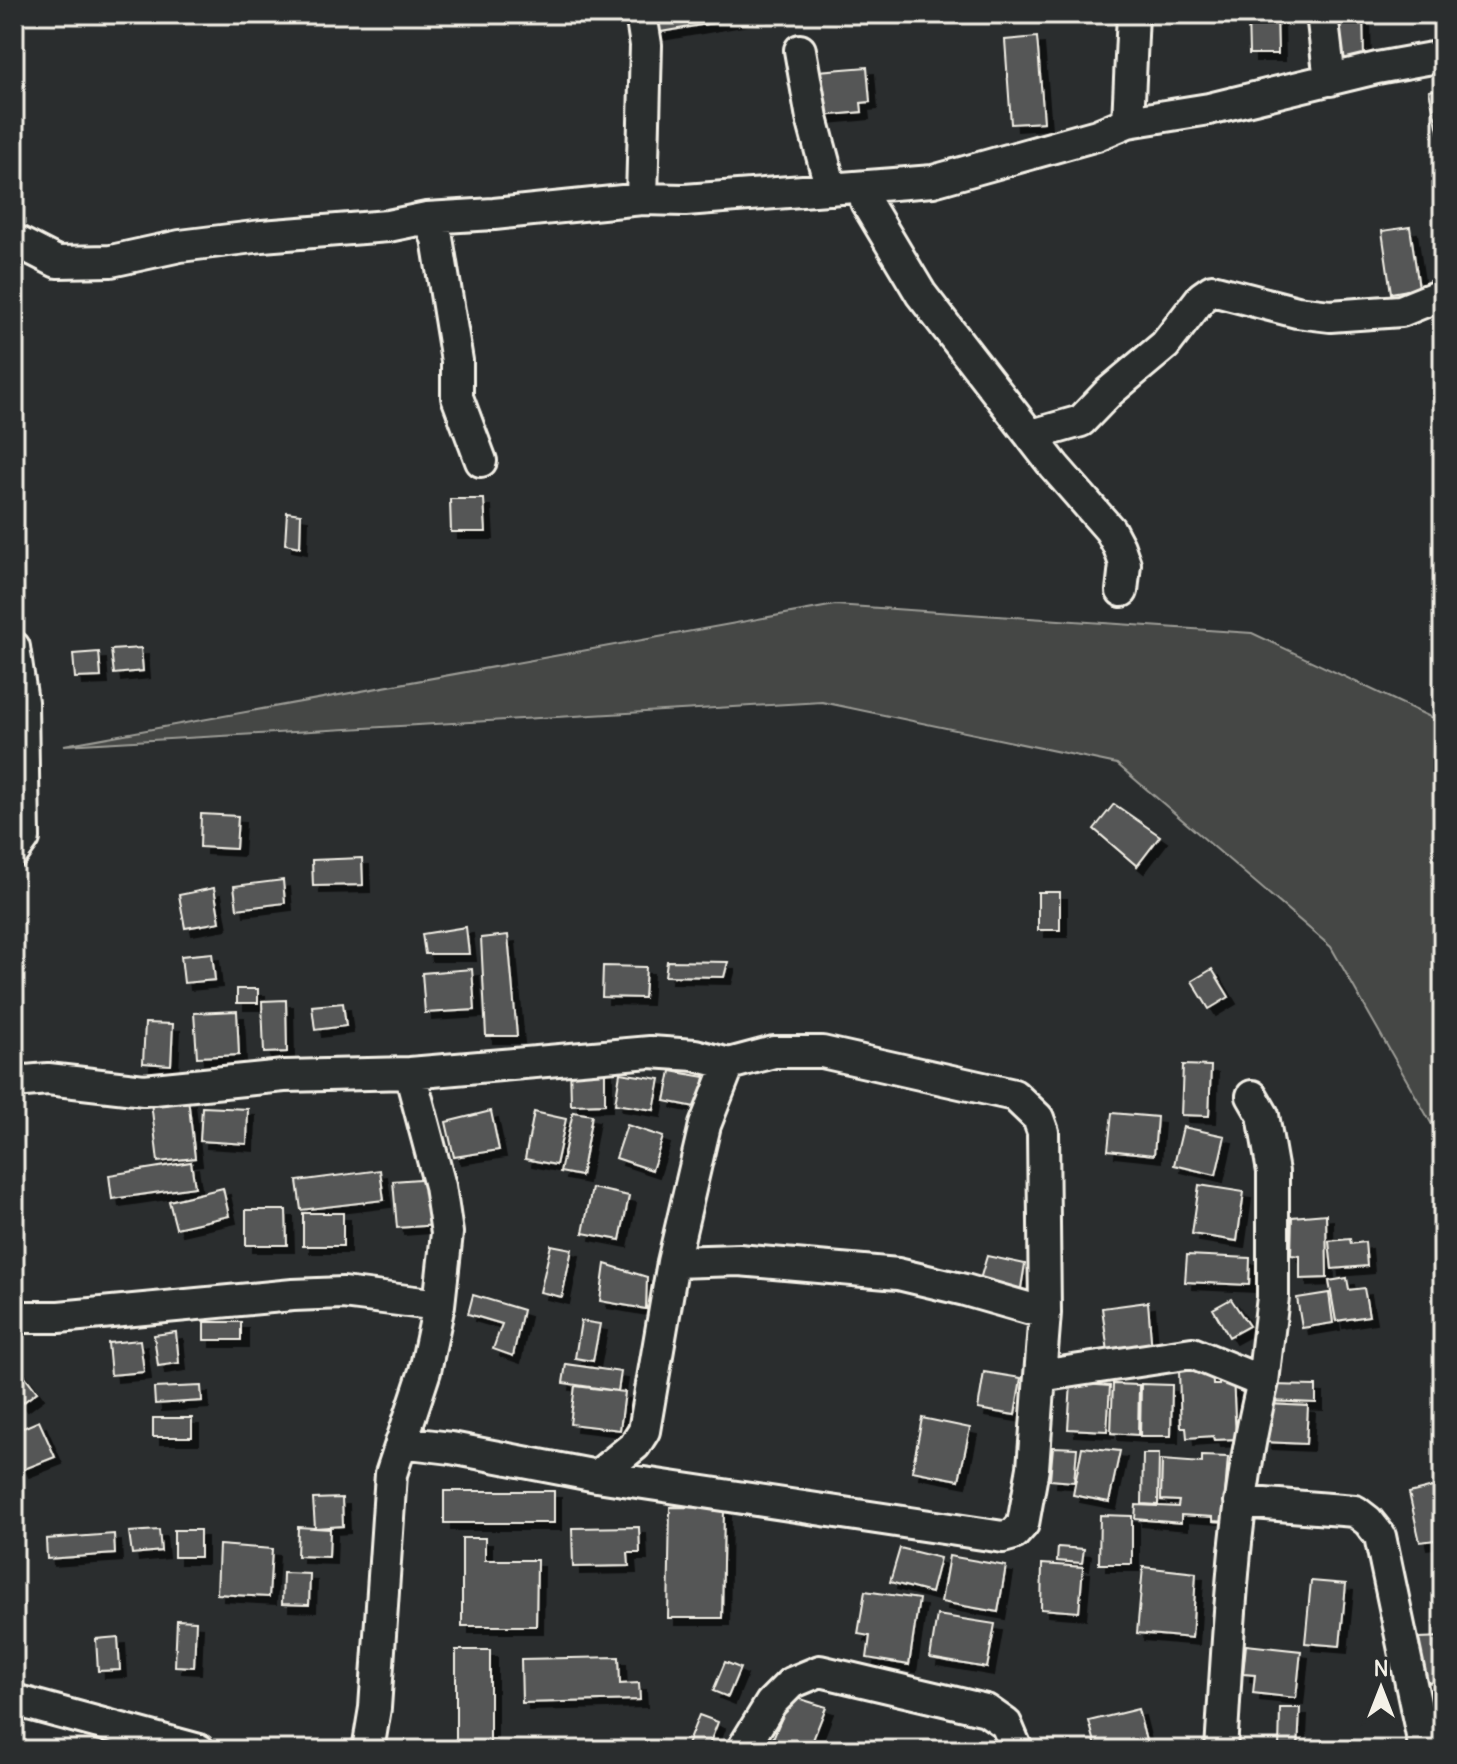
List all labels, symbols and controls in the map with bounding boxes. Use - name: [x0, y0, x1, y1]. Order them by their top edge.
- north arrow: [1341, 1648, 1421, 1728]
- text: N: [1373, 1654, 1389, 1682]

